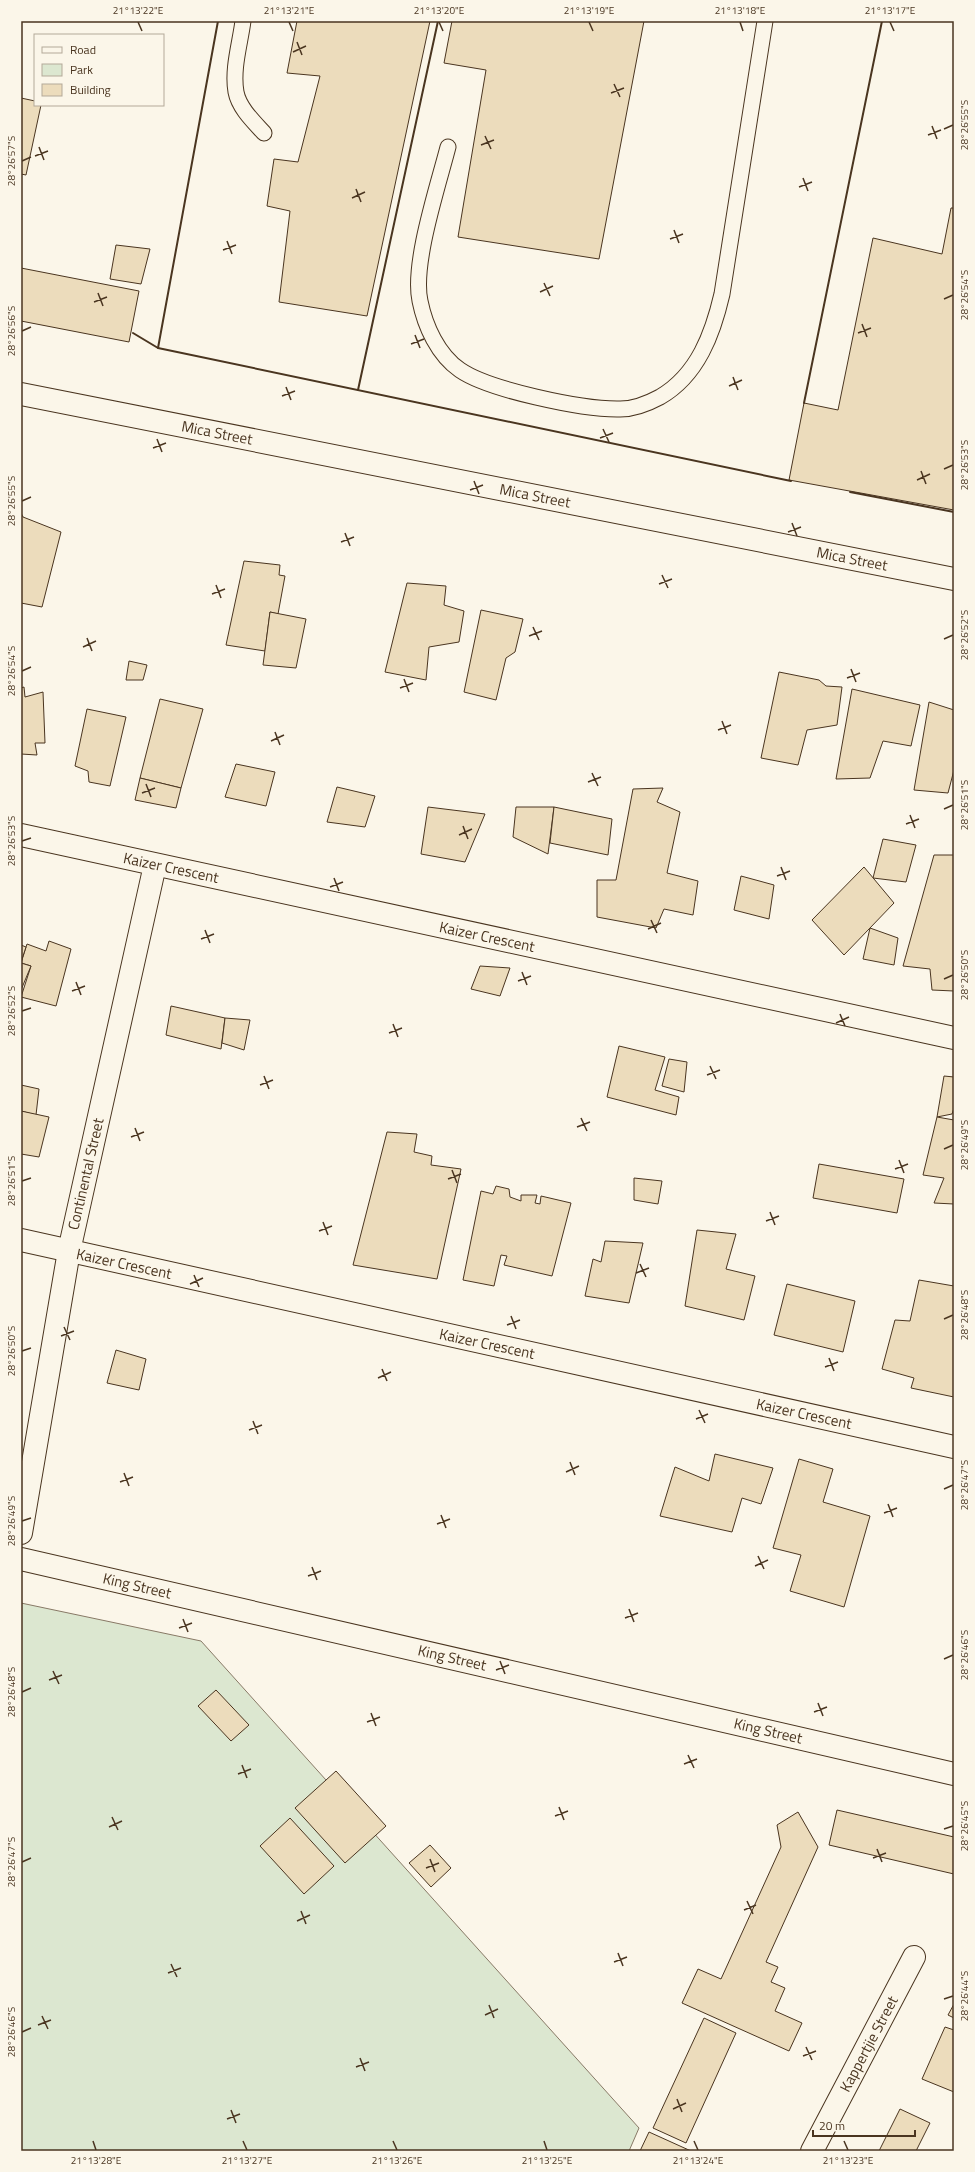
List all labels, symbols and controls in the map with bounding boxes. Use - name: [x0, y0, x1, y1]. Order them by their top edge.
- text: 21°13'22"E: [113, 3, 164, 18]
- text: 21°13'21"E: [264, 3, 315, 18]
- text: 21°13'20"E: [414, 3, 465, 18]
- text: 21°13'19"E: [564, 3, 615, 18]
- text: 21°13'18"E: [715, 3, 766, 18]
- text: 21°13'17"E: [865, 3, 916, 18]
- legend: [34, 34, 164, 106]
- text: Road: [70, 40, 96, 59]
- text: Park: [70, 60, 93, 79]
- text: Building: [70, 80, 111, 99]
- text: 28°26'55"S: [957, 100, 972, 150]
- text: 28°26'57"S: [4, 136, 19, 186]
- text: 28°26'54"S: [957, 270, 972, 320]
- text: 28°26'56"S: [4, 306, 19, 356]
- street label: Mica Street: [180, 414, 255, 451]
- text: 28°26'53"S: [957, 440, 972, 490]
- text: 28°26'55"S: [4, 476, 19, 526]
- street label: Mica Street: [498, 477, 573, 514]
- street label: Mica Street: [815, 540, 890, 577]
- text: 28°26'52"S: [957, 610, 972, 660]
- text: 28°26'54"S: [4, 646, 19, 696]
- text: 28°26'51"S: [957, 780, 972, 830]
- text: 28°26'53"S: [4, 816, 19, 866]
- street label: Kaizer Crescent: [121, 846, 222, 889]
- street label: Kaizer Crescent: [437, 915, 538, 958]
- text: 28°26'50"S: [957, 950, 972, 1000]
- text: 28°26'52"S: [4, 986, 19, 1036]
- street label: Continental Street: [61, 1115, 110, 1232]
- text: 28°26'49"S: [957, 1120, 972, 1170]
- text: 28°26'51"S: [4, 1156, 19, 1206]
- street label: Kaizer Crescent: [74, 1242, 175, 1285]
- text: 28°26'48"S: [957, 1290, 972, 1340]
- street label: Kaizer Crescent: [437, 1322, 538, 1365]
- text: 28°26'50"S: [4, 1326, 19, 1376]
- street label: Kaizer Crescent: [754, 1392, 855, 1435]
- text: 28°26'47"S: [957, 1460, 972, 1510]
- text: 28°26'49"S: [4, 1496, 19, 1546]
- street label: King Street: [101, 1566, 174, 1605]
- text: 28°26'46"S: [957, 1630, 972, 1680]
- street label: King Street: [416, 1638, 489, 1677]
- text: 28°26'48"S: [4, 1667, 19, 1717]
- street label: King Street: [732, 1711, 805, 1750]
- text: 28°26'45"S: [957, 1801, 972, 1851]
- text: 28°26'47"S: [4, 1837, 19, 1887]
- text: 28°26'44"S: [957, 1971, 972, 2021]
- street label: Kappertjie Street: [834, 1991, 904, 2096]
- text: 28°26'46"S: [4, 2007, 19, 2057]
- scale bar: [813, 2112, 915, 2138]
- text: 20 m: [819, 2116, 845, 2135]
- text: 21°13'28"E: [71, 2153, 122, 2168]
- text: 21°13'27"E: [222, 2153, 273, 2168]
- text: 21°13'26"E: [372, 2153, 423, 2168]
- text: 21°13'25"E: [522, 2153, 573, 2168]
- text: 21°13'24"E: [673, 2153, 724, 2168]
- text: 21°13'23"E: [823, 2153, 874, 2168]

